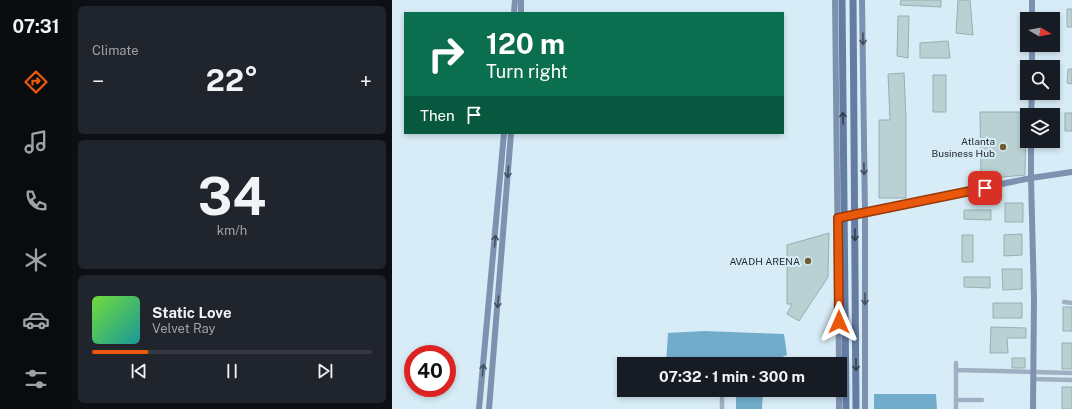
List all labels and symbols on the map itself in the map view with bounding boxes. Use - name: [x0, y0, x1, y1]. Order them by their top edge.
- north arrow: [1020, 12, 1060, 52]
- one-way arrow: [859, 32, 867, 45]
- one-way arrow: [839, 112, 847, 125]
- place label: Atlanta Business Hub: [931, 135, 995, 159]
- marker: Atlanta Business Hub: [998, 142, 1008, 152]
- one-way arrow: [861, 162, 868, 175]
- one-way arrow: [505, 165, 512, 178]
- pin: [968, 171, 1002, 205]
- one-way arrow: [851, 228, 859, 241]
- one-way arrow: [492, 235, 499, 248]
- place label: AVADH ARENA: [730, 255, 800, 267]
- marker: AVADH ARENA: [803, 256, 813, 266]
- one-way arrow: [861, 292, 869, 305]
- one-way arrow: [494, 295, 502, 308]
- position arrow: [818, 301, 860, 343]
- speed limit sign: 40: [404, 345, 456, 397]
- one-way arrow: [852, 358, 860, 371]
- one-way arrow: [479, 364, 486, 377]

